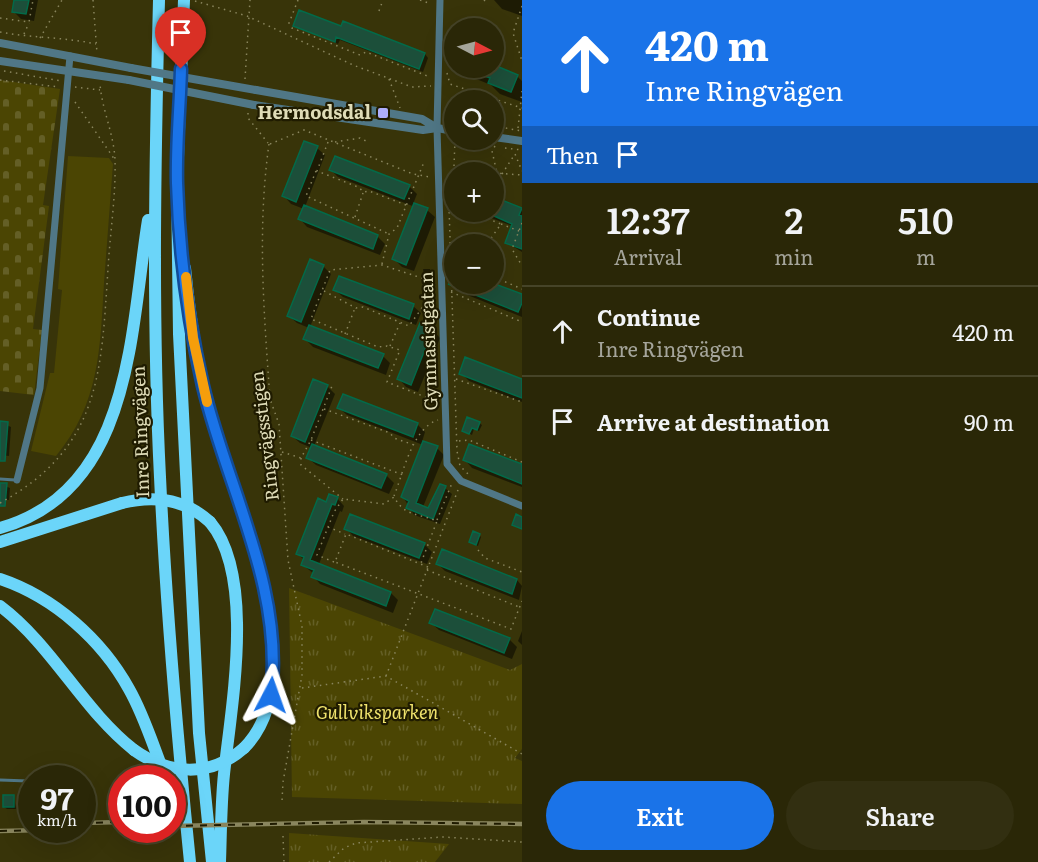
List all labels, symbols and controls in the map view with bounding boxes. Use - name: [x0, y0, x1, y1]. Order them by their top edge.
- pin: [155, 7, 206, 69]
- text: 420 m: [645, 12, 769, 74]
- icon: arrive: [164, 16, 197, 49]
- north arrow: [444, 18, 504, 78]
- map controls: [444, 18, 504, 294]
- icon: ahead: [546, 24, 624, 102]
- text: Inre Ringvägen: [645, 69, 843, 109]
- button: search: [444, 90, 504, 150]
- place label: Hermodsdal: [258, 98, 371, 125]
- marker: Hermodsdal: [376, 106, 390, 120]
- text: Then: [546, 138, 599, 171]
- icon: arrive: [611, 138, 644, 171]
- button: +: [444, 162, 504, 222]
- text: 12:37: [606, 192, 690, 245]
- text: 2: [784, 192, 803, 245]
- text: 510: [898, 192, 954, 245]
- button: −: [444, 234, 504, 294]
- text: Arrival: [614, 241, 682, 271]
- text: min: [774, 241, 814, 271]
- text: m: [916, 241, 935, 271]
- street label: Gymnasistgatan: [412, 271, 443, 411]
- text: Continue: [597, 300, 700, 333]
- icon: ahead: [546, 315, 579, 348]
- text: 420 m: [952, 315, 1014, 348]
- text: Inre Ringvägen: [597, 333, 744, 363]
- street label: Inre Ringvägen: [124, 365, 155, 499]
- street label: Ringvägsstigen: [242, 369, 285, 503]
- icon: arrive: [546, 405, 579, 438]
- text: Arrive at destination: [597, 405, 830, 438]
- text: 90 m: [964, 405, 1014, 438]
- position arrow: [239, 663, 303, 727]
- park label: Gullviksparken: [316, 698, 439, 725]
- speed limit sign: 100: [108, 765, 186, 843]
- text: 97: [40, 775, 74, 819]
- button: Exit: [546, 781, 774, 850]
- button: Share: [786, 781, 1014, 850]
- text: km/h: [37, 808, 77, 831]

